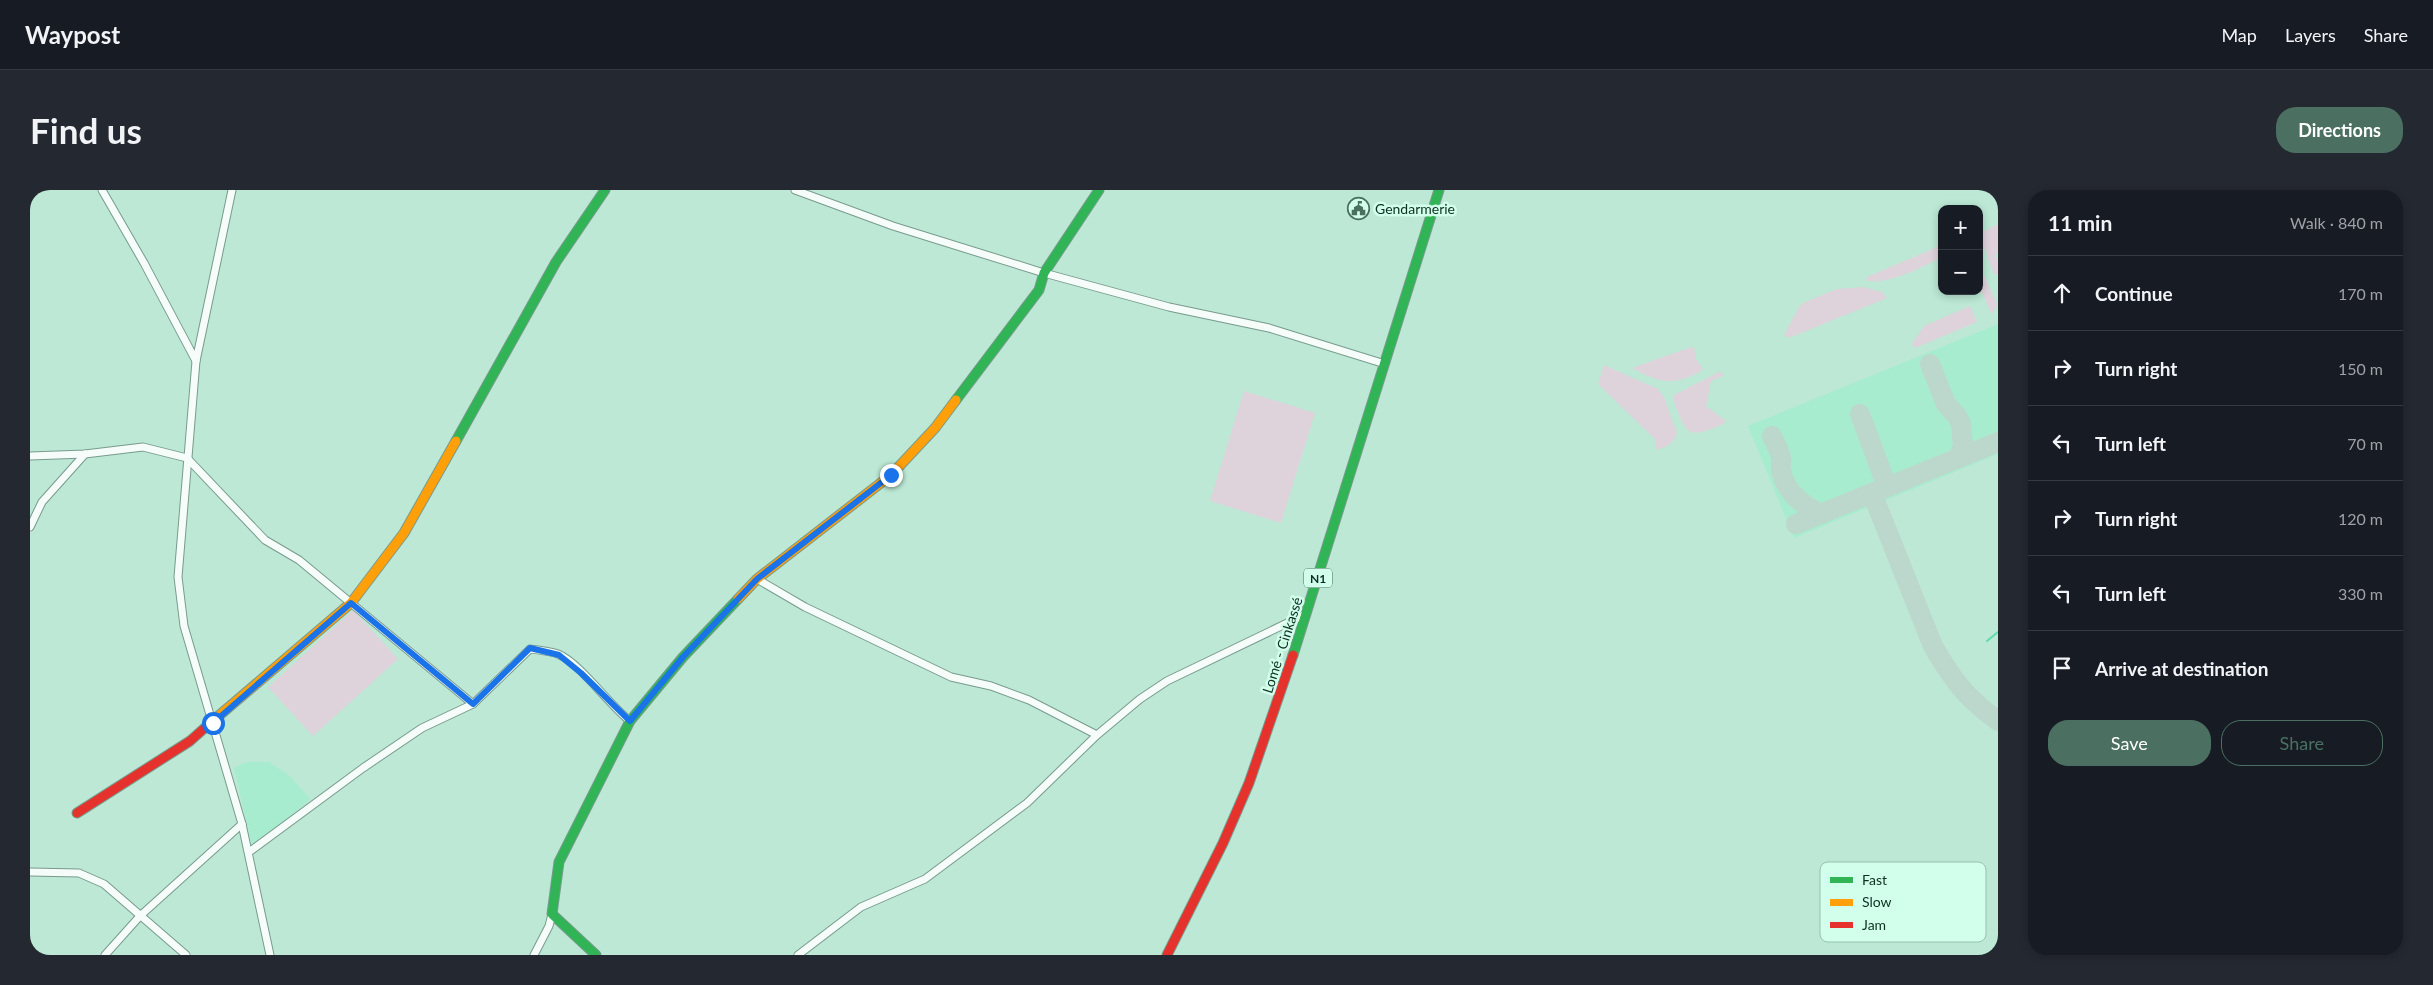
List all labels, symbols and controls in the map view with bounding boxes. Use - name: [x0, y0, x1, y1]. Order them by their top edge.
- text: Waypost: [25, 20, 120, 49]
- text: Map: [2221, 24, 2257, 46]
- text: Layers: [2285, 24, 2336, 46]
- text: Share: [2364, 24, 2408, 46]
- button: Directions: [2276, 107, 2403, 153]
- text: Find us: [30, 109, 142, 151]
- public building icon: Gendarmerie: [1347, 196, 1371, 220]
- place label: Gendarmerie: [1375, 200, 1455, 217]
- map controls: [1938, 205, 1983, 295]
- button: +: [1938, 205, 1983, 250]
- text: 11 min: [2048, 210, 2112, 235]
- text: Walk · 840 m: [2290, 213, 2383, 232]
- button: −: [1938, 250, 1983, 295]
- icon: ahead: [2048, 279, 2076, 307]
- text: Continue: [2095, 282, 2173, 305]
- text: 170 m: [2338, 284, 2383, 303]
- icon: right: [2048, 354, 2076, 382]
- text: Turn right: [2095, 357, 2177, 380]
- text: 150 m: [2338, 359, 2383, 378]
- icon: left: [2048, 429, 2076, 457]
- text: Turn left: [2095, 432, 2166, 455]
- text: 70 m: [2347, 434, 2383, 453]
- route end: [880, 464, 903, 487]
- icon: right: [2048, 504, 2076, 532]
- text: Turn right: [2095, 507, 2177, 530]
- text: 120 m: [2338, 509, 2383, 528]
- road number: N1: [1304, 568, 1332, 588]
- icon: left: [2048, 579, 2076, 607]
- text: Turn left: [2095, 582, 2166, 605]
- text: 330 m: [2338, 584, 2383, 603]
- street label: Lomé - Cinkassé: [1258, 595, 1306, 695]
- icon: arrive: [2048, 654, 2076, 682]
- text: Arrive at destination: [2095, 657, 2268, 680]
- route start: [202, 712, 225, 735]
- button: Save: [2048, 720, 2211, 766]
- button: Share: [2221, 720, 2383, 766]
- legend: [1820, 862, 1986, 942]
- text: Fast: [1862, 871, 1887, 888]
- text: Slow: [1862, 893, 1892, 910]
- text: Jam: [1862, 916, 1886, 933]

